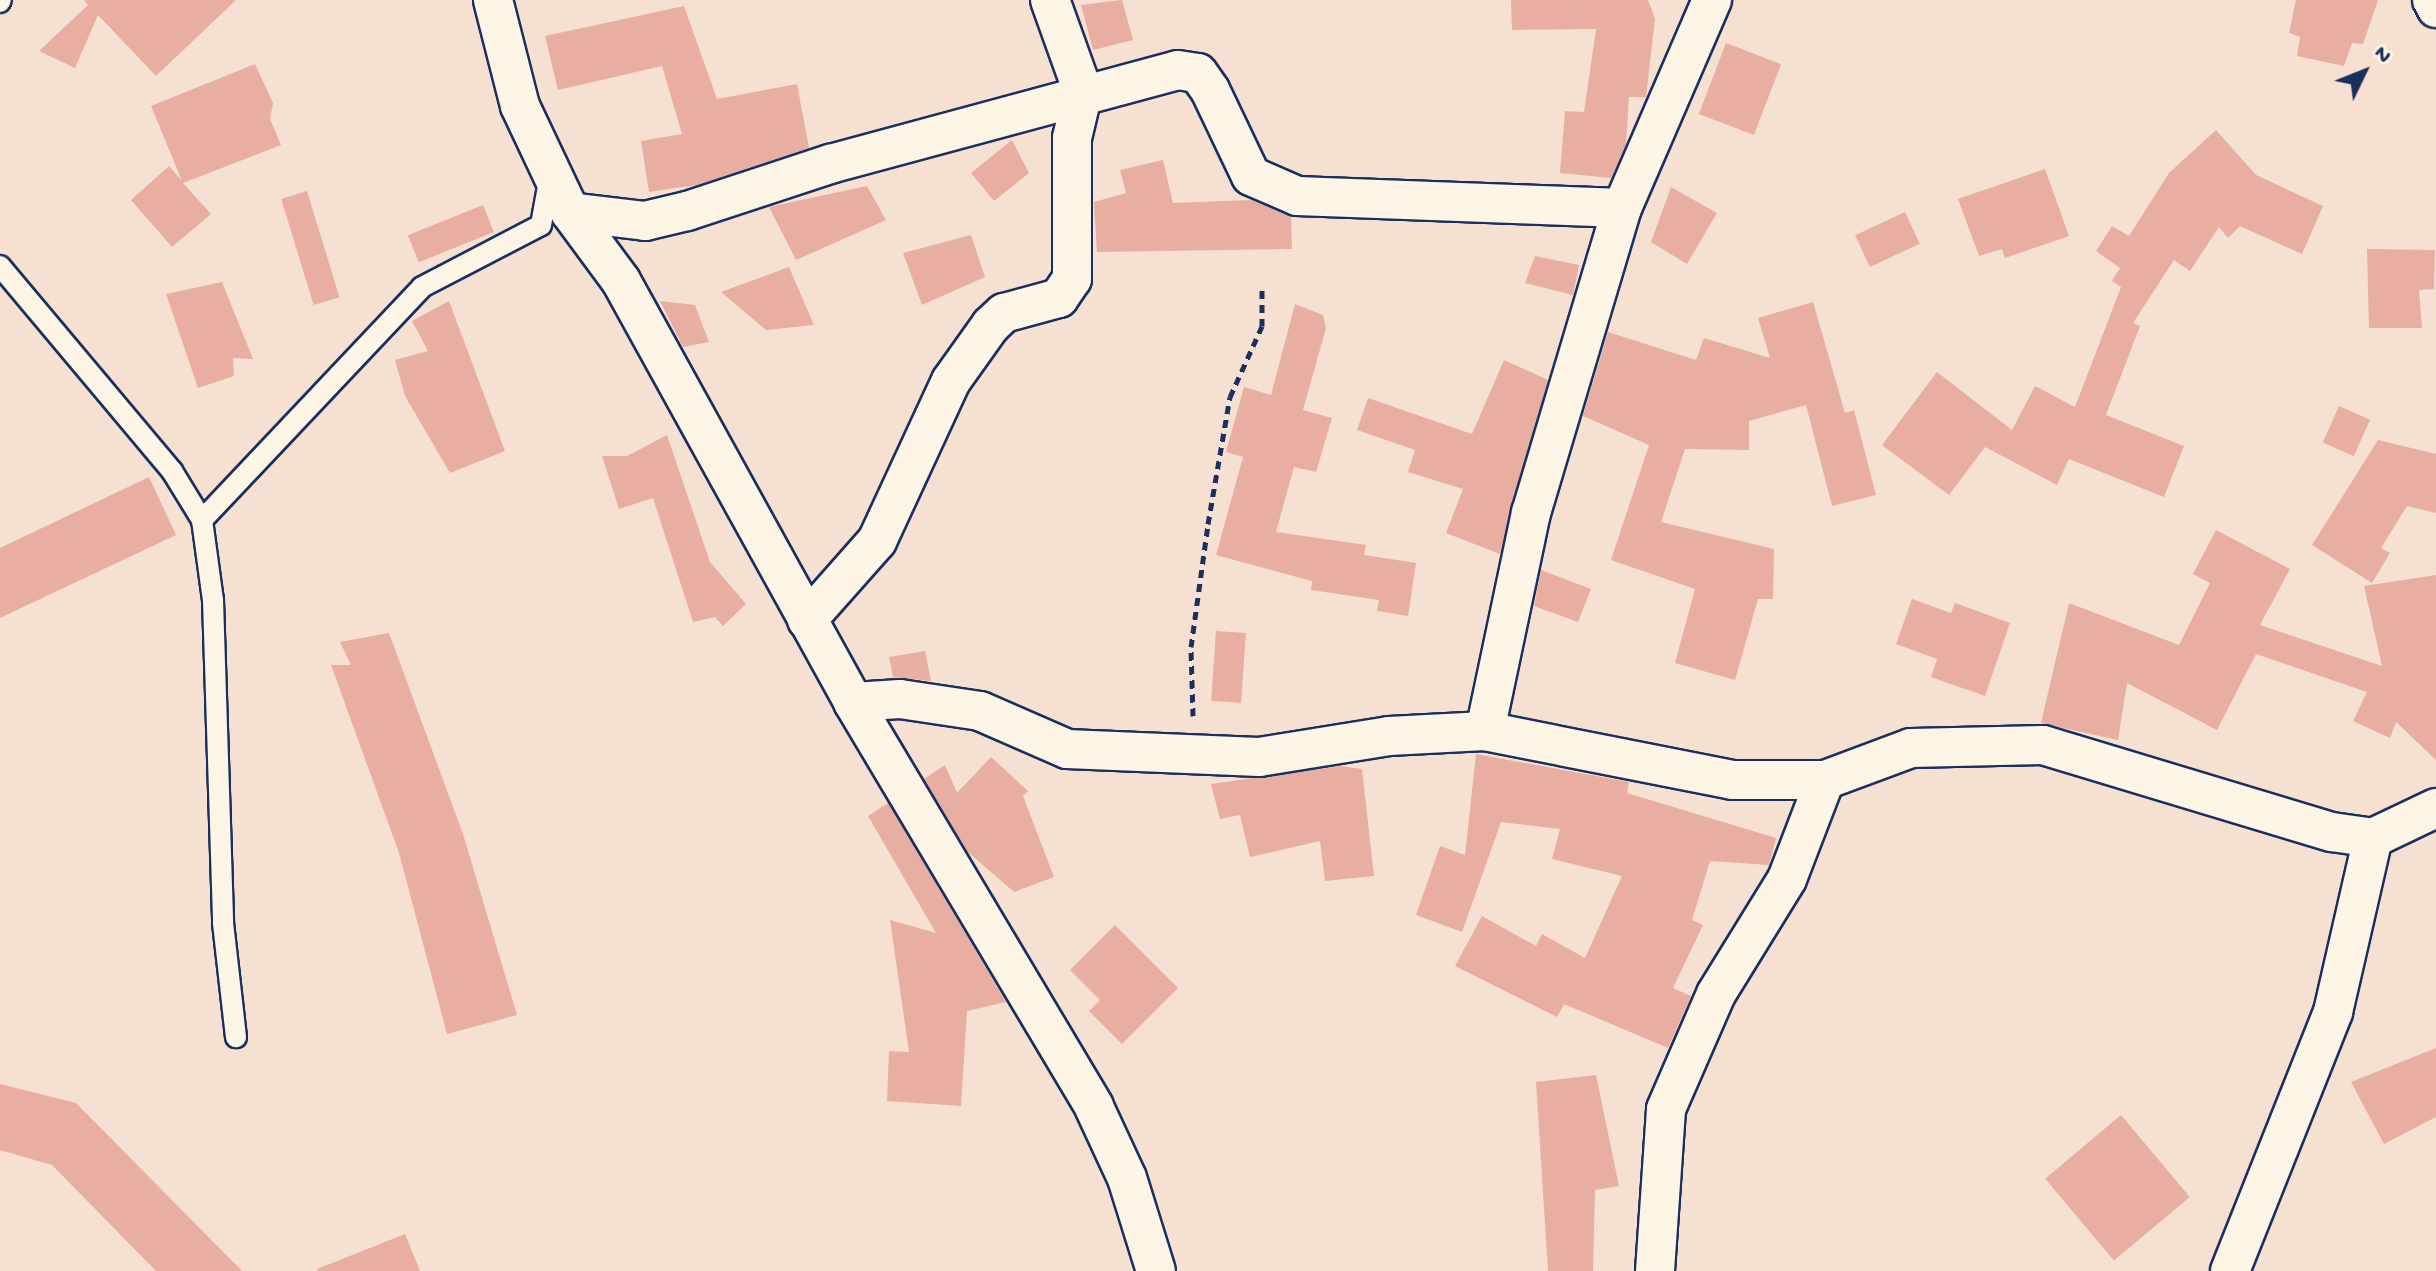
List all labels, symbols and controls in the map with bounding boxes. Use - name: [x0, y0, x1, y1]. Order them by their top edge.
- north arrow: [2324, 32, 2404, 112]
- text: N: [2367, 42, 2396, 70]

